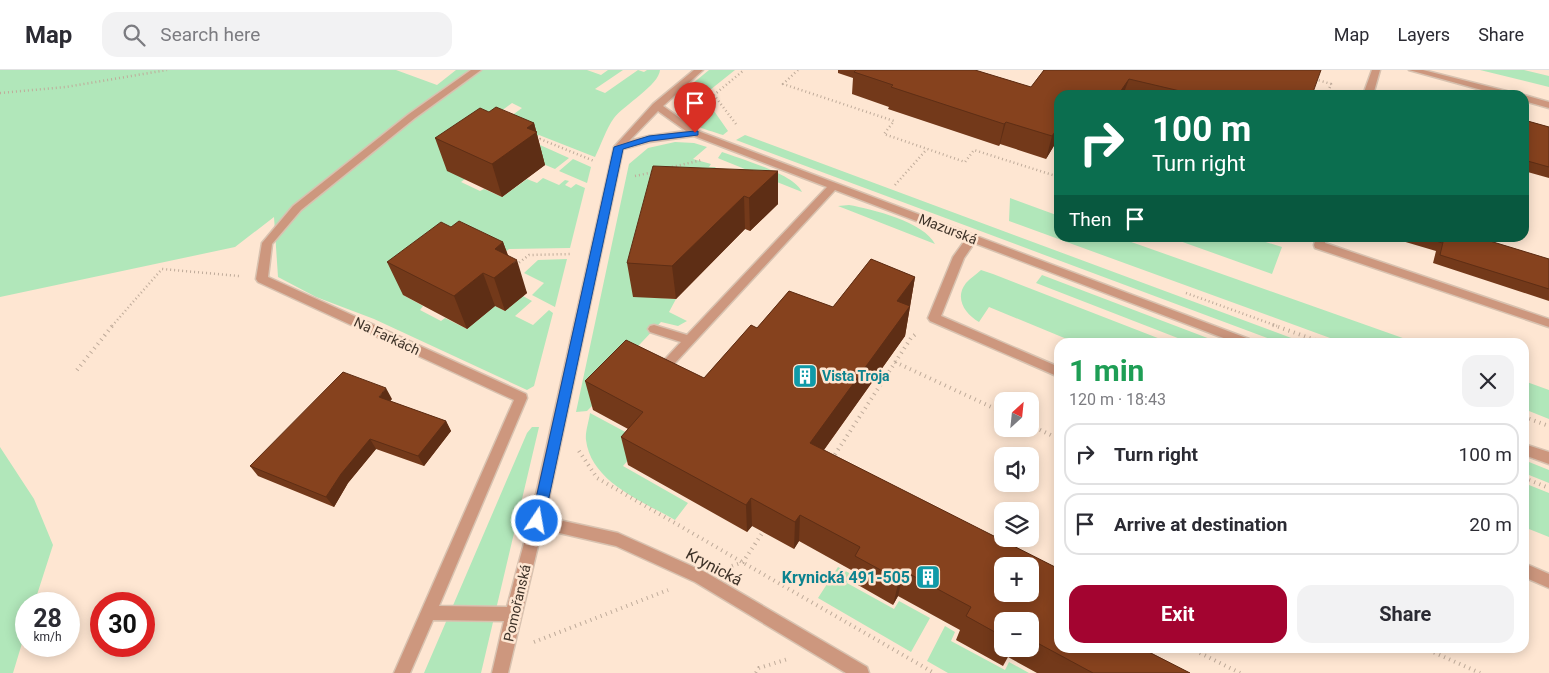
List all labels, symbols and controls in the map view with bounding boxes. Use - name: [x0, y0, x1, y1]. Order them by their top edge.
- search box: [102, 12, 452, 57]
- text: Map: [25, 21, 72, 49]
- icon: search: [120, 21, 148, 49]
- text: Search here: [160, 23, 260, 46]
- text: Map: [1334, 24, 1369, 45]
- text: Layers: [1397, 24, 1450, 45]
- text: Share: [1478, 24, 1524, 45]
- pin: [674, 82, 716, 133]
- icon: arrive: [681, 89, 709, 117]
- text: 100 m: [1152, 109, 1251, 150]
- icon: right: [1069, 110, 1134, 175]
- text: Turn right: [1152, 151, 1246, 176]
- icon: arrive: [1121, 205, 1149, 233]
- text: Then: [1069, 208, 1111, 231]
- street label: Mazurská: [917, 211, 979, 247]
- street label: Na Farkách: [352, 314, 422, 358]
- text: 1 min: [1069, 353, 1144, 388]
- button: close: [1462, 355, 1514, 407]
- building icon: Vista Troja: [792, 363, 818, 389]
- place label: Vista Troja: [822, 368, 890, 384]
- text: 120 m · 18:43: [1069, 390, 1166, 409]
- north arrow: [994, 392, 1039, 438]
- map controls: [994, 392, 1039, 657]
- icon: right: [1071, 440, 1099, 468]
- text: Turn right: [1114, 443, 1198, 466]
- text: 100 m: [1459, 443, 1512, 466]
- button: sound: [994, 447, 1039, 492]
- position arrow: [510, 494, 562, 546]
- button: layers: [994, 502, 1039, 547]
- icon: arrive: [1071, 510, 1099, 538]
- text: Arrive at destination: [1114, 513, 1287, 536]
- text: 20 m: [1469, 513, 1512, 536]
- street label: Krynická: [683, 544, 745, 590]
- button: +: [994, 557, 1039, 602]
- street label: Pomořanská: [500, 563, 534, 643]
- building icon: Krynická 491-505: [915, 564, 941, 590]
- place label: Krynická 491-505: [782, 568, 910, 587]
- button: Exit: [1069, 585, 1287, 643]
- button: Share: [1297, 585, 1514, 643]
- speed limit sign: 30: [90, 592, 155, 657]
- text: 28: [33, 604, 62, 633]
- button: −: [994, 612, 1039, 657]
- text: km/h: [33, 630, 62, 644]

